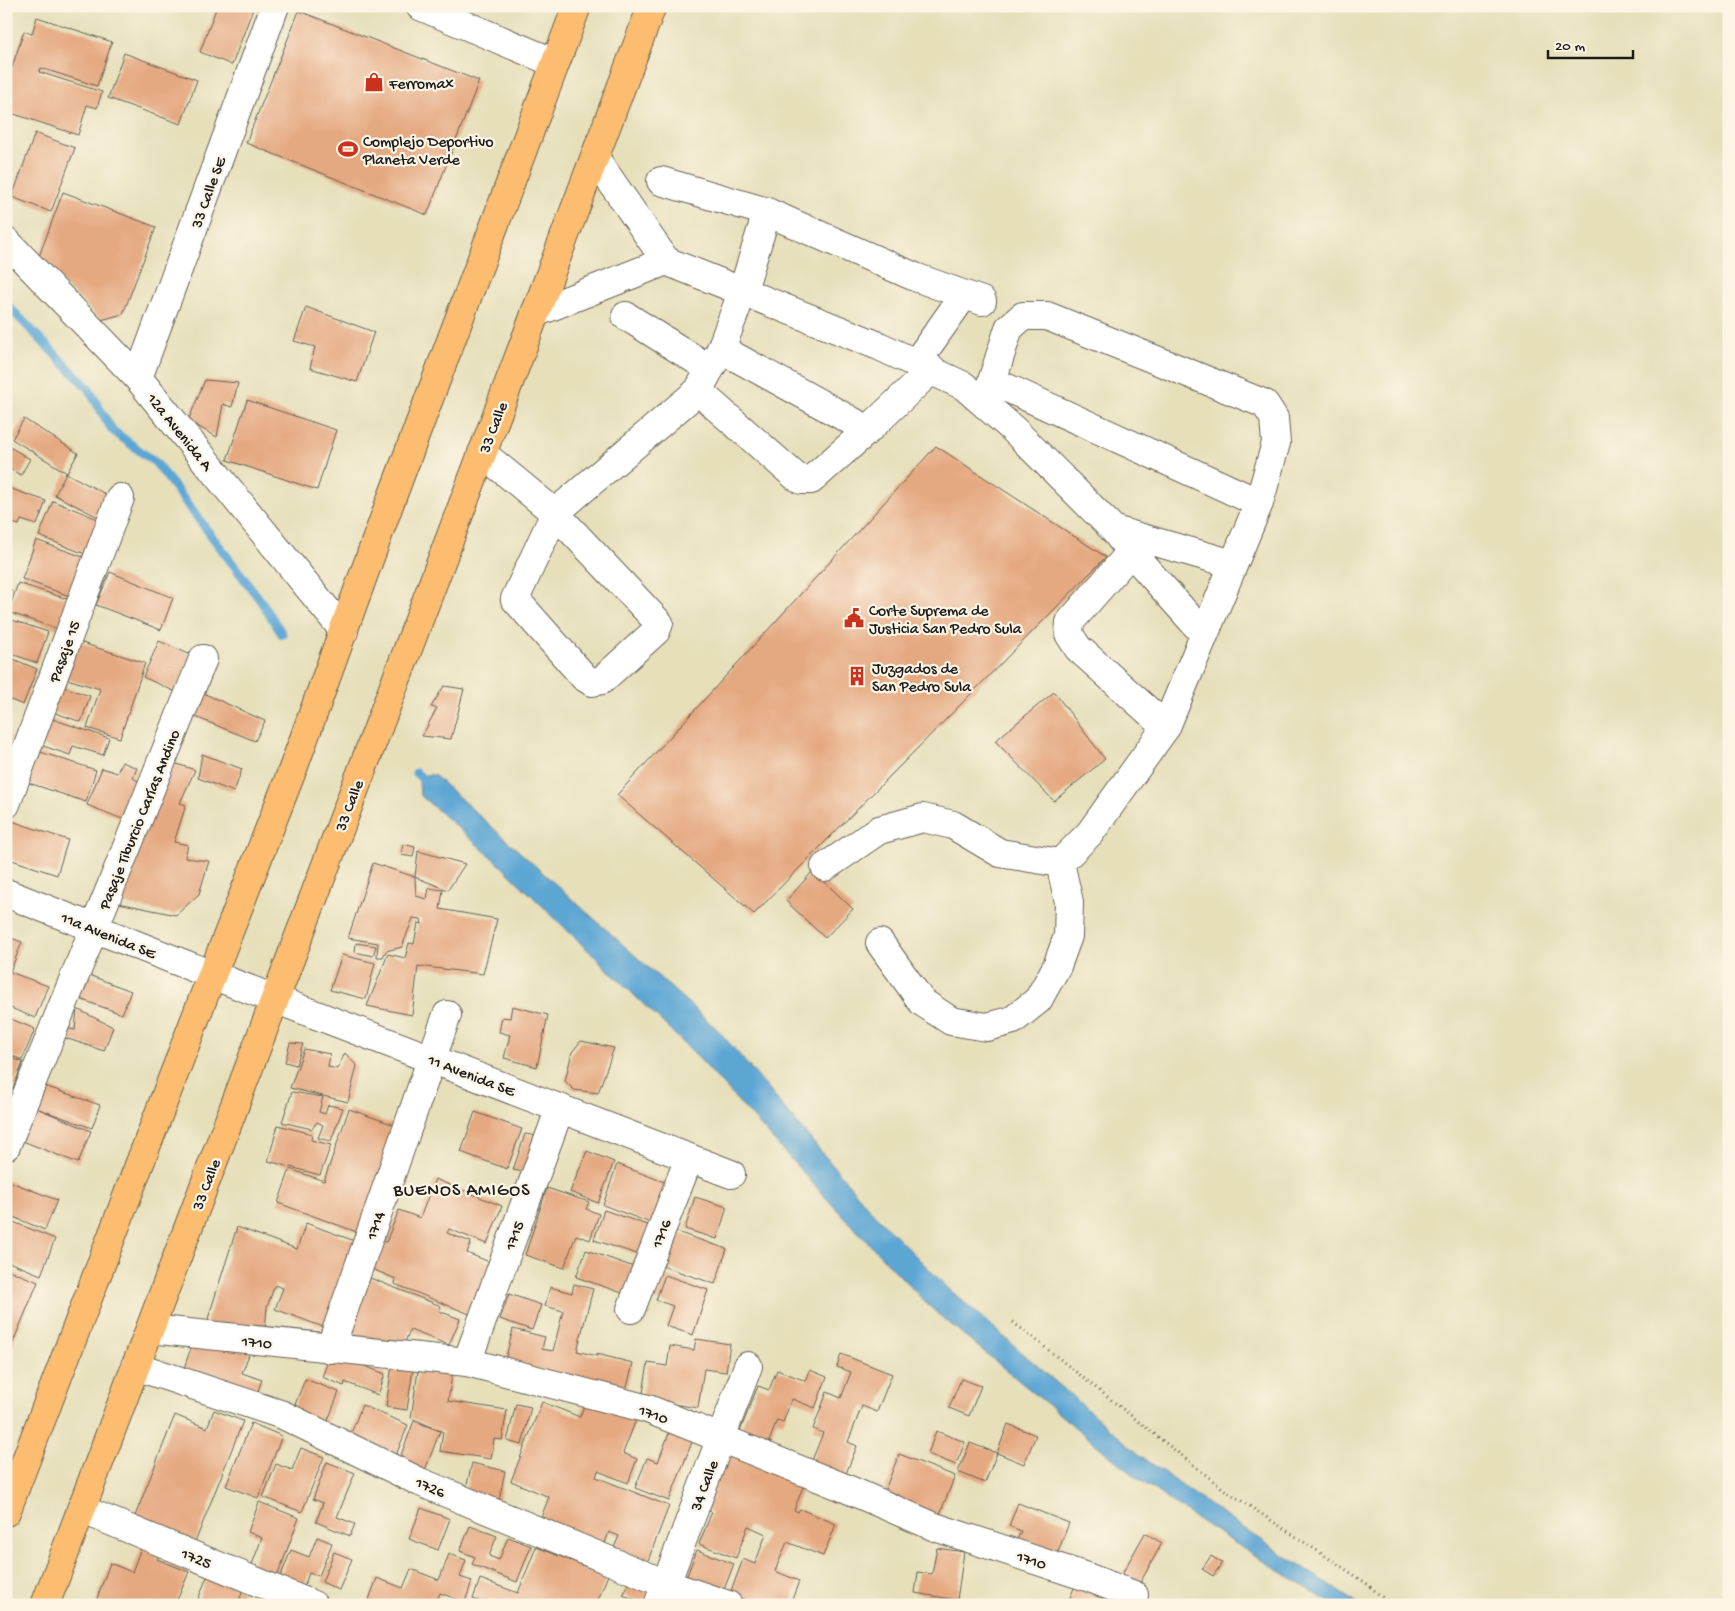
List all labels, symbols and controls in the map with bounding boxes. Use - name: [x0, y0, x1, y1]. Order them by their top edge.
- scale bar: [1548, 28, 1632, 60]
- text: 20 m: [1555, 38, 1585, 56]
- shop icon: Ferromax: [363, 71, 385, 93]
- place label: Ferromax: [388, 76, 454, 95]
- place label: Complejo Deportivo Planeta Verde: [362, 134, 494, 171]
- sports icon: Complejo Deportivo Planeta Verde: [337, 138, 359, 160]
- street label: 33 Calle SE: [188, 154, 232, 232]
- street label: 12a Avenida A: [141, 390, 216, 477]
- street label: 33 Calle: [476, 399, 514, 457]
- place label: Corte Suprema de Justicia San Pedro Sula: [869, 603, 1023, 640]
- public building icon: Corte Suprema de Justicia San Pedro Sula: [843, 607, 865, 629]
- street label: Pasaje 15: [46, 619, 86, 686]
- place label: Juzgados de San Pedro Sula: [872, 661, 972, 698]
- building icon: Juzgados de San Pedro Sula: [846, 665, 868, 687]
- street label: Pasaje Tiburcio Carías Andino: [96, 728, 186, 914]
- street label: 33 Calle: [332, 777, 370, 835]
- street label: 11a Avenida SE: [56, 909, 159, 965]
- street label: 11 Avenida SE: [423, 1052, 518, 1103]
- street label: 33 Calle: [189, 1156, 227, 1214]
- district label: BUENOS AMIGOS: [393, 1181, 530, 1202]
- street label: 1714: [363, 1209, 391, 1244]
- street label: 1716: [649, 1216, 678, 1252]
- street label: 1715: [502, 1219, 530, 1254]
- street label: 1710: [240, 1333, 273, 1356]
- street label: 1710: [634, 1402, 670, 1430]
- street label: 34 Calle: [688, 1458, 725, 1515]
- street label: 1726: [411, 1474, 448, 1504]
- street label: 1725: [177, 1545, 214, 1575]
- street label: 1710: [1013, 1548, 1048, 1576]

